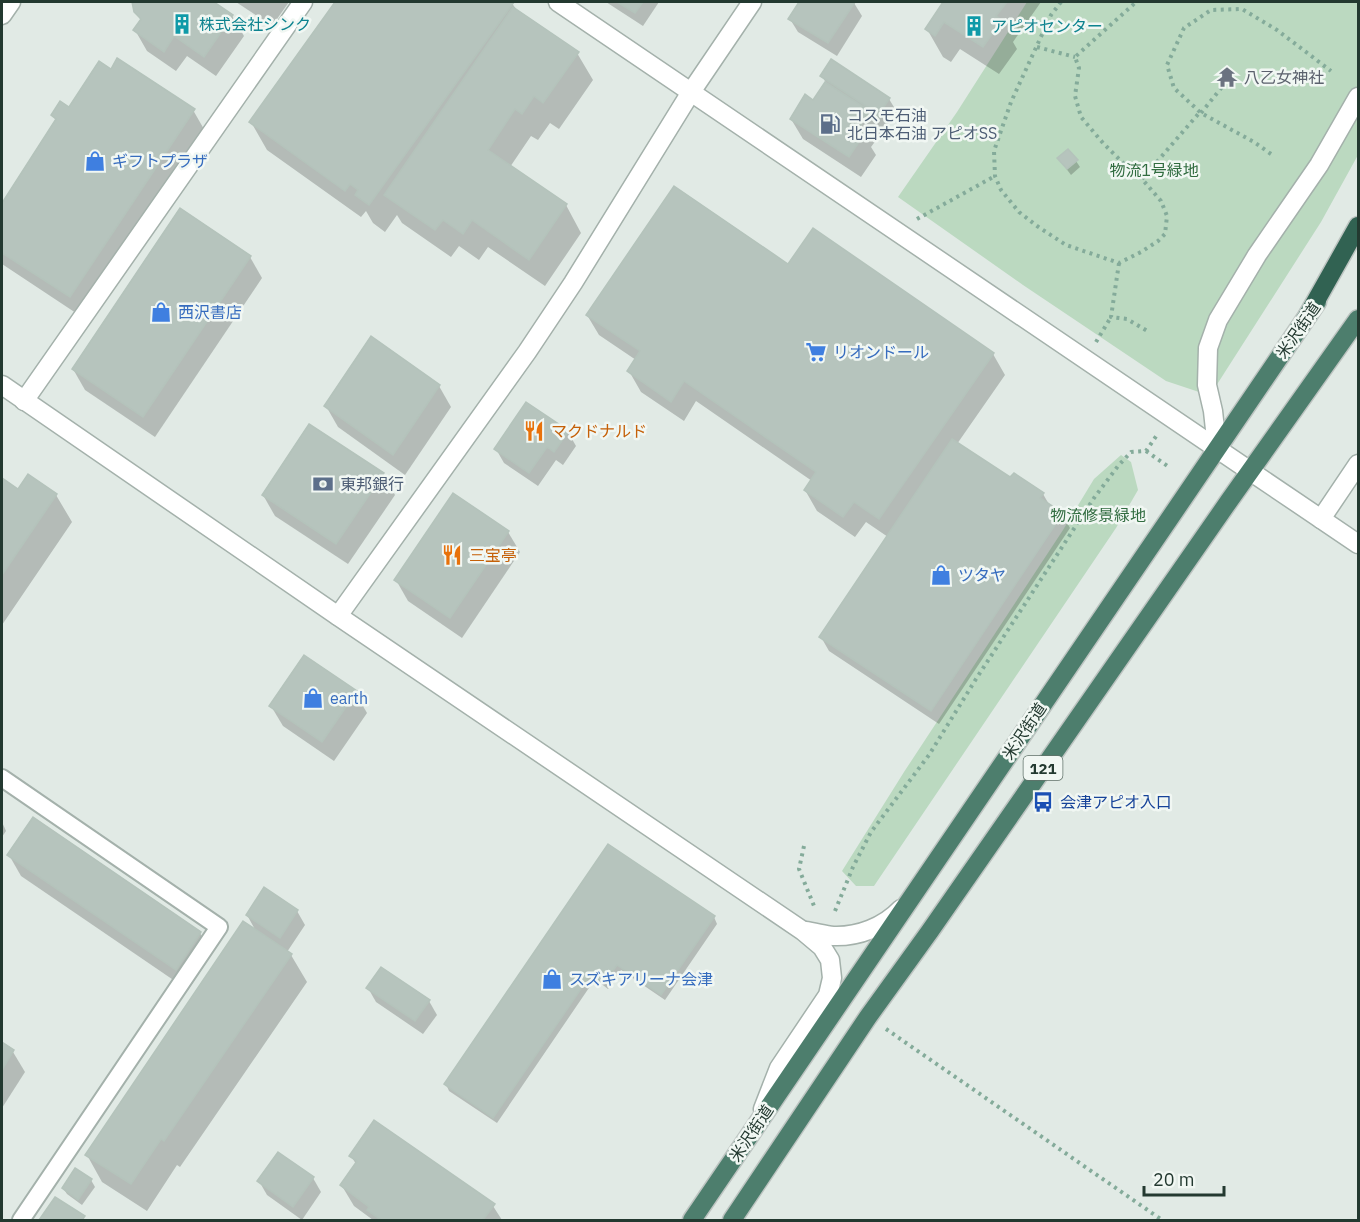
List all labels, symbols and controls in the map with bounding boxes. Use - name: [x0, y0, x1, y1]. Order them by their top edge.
- building icon: 株式会社シンク: [170, 12, 194, 36]
- place label: 株式会社シンク: [199, 14, 311, 34]
- building icon: アピオセンター: [962, 14, 986, 38]
- place label: アピオセンター: [991, 16, 1103, 36]
- temple icon: 八乙女神社: [1215, 65, 1239, 89]
- place label: 八乙女神社: [1244, 67, 1324, 87]
- place label: コスモ石油 北日本石油 アピオSS: [847, 105, 997, 143]
- fuel station icon: コスモ石油 北日本石油 アピオSS: [818, 112, 842, 136]
- shop icon: ギフトプラザ: [83, 149, 107, 173]
- place label: ギフトプラザ: [112, 151, 208, 171]
- park label: 物流1号緑地: [1109, 160, 1199, 180]
- street label: 米沢街道: [1271, 298, 1325, 362]
- shop icon: 西沢書店: [149, 300, 173, 324]
- place label: 西沢書店: [178, 302, 242, 322]
- supermarket icon: リオンドール: [804, 340, 828, 364]
- place label: リオンドール: [833, 342, 929, 362]
- restaurant icon: マクドナルド: [522, 419, 546, 443]
- place label: マクドナルド: [551, 421, 647, 441]
- bank icon: 東邦銀行: [311, 472, 335, 496]
- place label: 東邦銀行: [340, 474, 404, 494]
- park label: 物流修景緑地: [1050, 505, 1146, 525]
- restaurant icon: 三宝亭: [440, 543, 464, 567]
- place label: 三宝亭: [469, 545, 517, 565]
- shop icon: ツタヤ: [929, 563, 953, 587]
- place label: ツタヤ: [958, 565, 1006, 585]
- shop icon: earth: [301, 686, 325, 710]
- place label: earth: [330, 688, 368, 708]
- street label: 米沢街道: [998, 699, 1050, 763]
- road number: 121: [1024, 756, 1062, 780]
- bus stop icon: 会津アピオ入口: [1031, 790, 1055, 814]
- place label: 会津アピオ入口: [1060, 792, 1172, 812]
- shop icon: スズキアリーナ会津: [540, 967, 564, 991]
- place label: スズキアリーナ会津: [569, 969, 713, 989]
- street label: 米沢街道: [725, 1101, 777, 1165]
- scale bar: [1144, 1159, 1224, 1197]
- text: 20 m: [1153, 1168, 1195, 1191]

